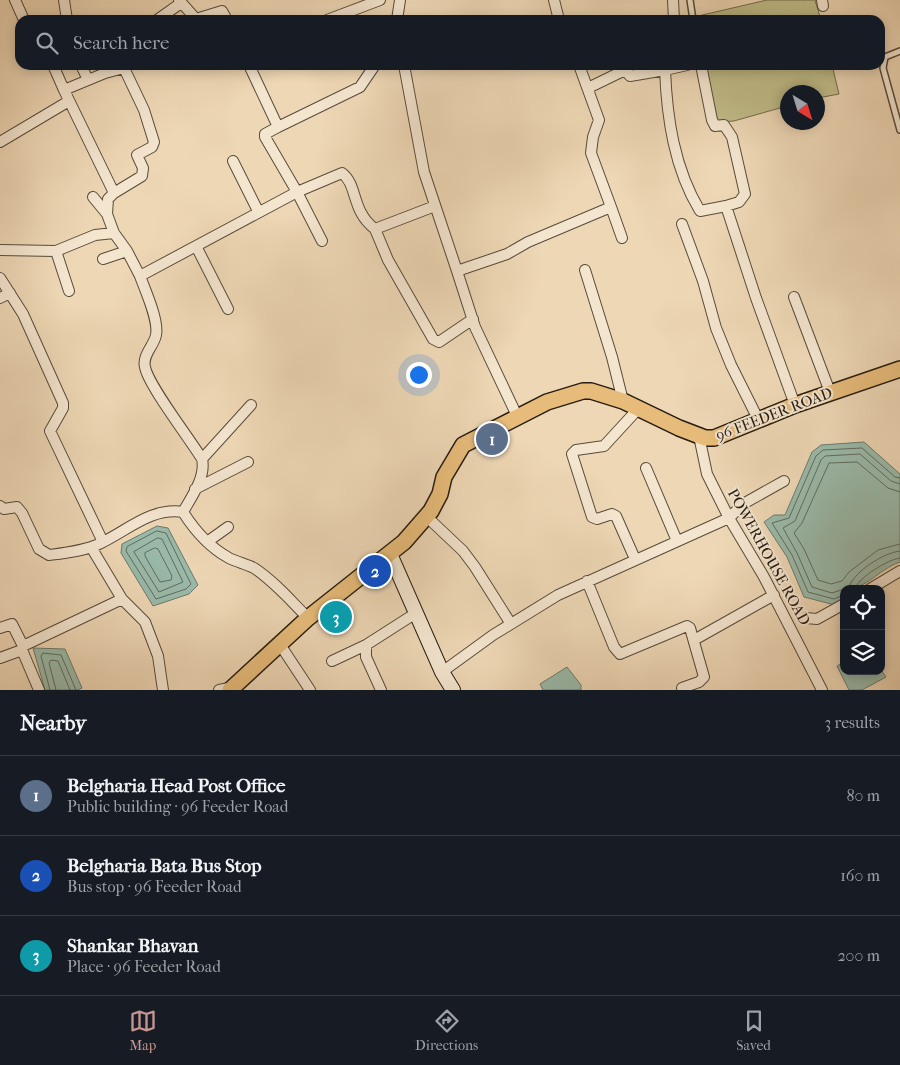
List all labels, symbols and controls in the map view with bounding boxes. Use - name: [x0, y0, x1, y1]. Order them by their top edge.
- search box: [15, 15, 885, 70]
- icon: search: [33, 29, 61, 57]
- text: Search here: [73, 32, 169, 54]
- north arrow: [780, 85, 825, 130]
- your location: [406, 362, 432, 388]
- street label: 96 FEEDER ROAD: [713, 384, 835, 444]
- pin: 1: [476, 420, 508, 458]
- street label: POWERHOUSE ROAD: [724, 485, 814, 629]
- pin: 2: [359, 552, 391, 590]
- map controls: [840, 585, 885, 675]
- button: locate: [840, 585, 885, 630]
- pin: 3: [320, 598, 352, 636]
- button: layers: [840, 630, 885, 675]
- text: Nearby: [20, 711, 86, 735]
- text: 3 results: [824, 713, 880, 732]
- text: Belgharia Head Post Office: [67, 775, 285, 797]
- text: 1: [33, 786, 39, 805]
- text: 80 m: [846, 786, 880, 805]
- text: Public building · 96 Feeder Road: [67, 797, 288, 816]
- text: Belgharia Bata Bus Stop: [67, 855, 262, 877]
- text: 2: [32, 866, 40, 885]
- text: 160 m: [840, 866, 880, 885]
- text: Bus stop · 96 Feeder Road: [67, 877, 242, 896]
- text: Shankar Bhavan: [67, 935, 199, 957]
- text: 3: [33, 946, 39, 965]
- text: 200 m: [837, 946, 880, 965]
- text: Place · 96 Feeder Road: [67, 957, 221, 976]
- tab: Map: [129, 1007, 157, 1054]
- tab: Directions: [415, 1007, 478, 1054]
- tab: Saved: [736, 1007, 771, 1054]

